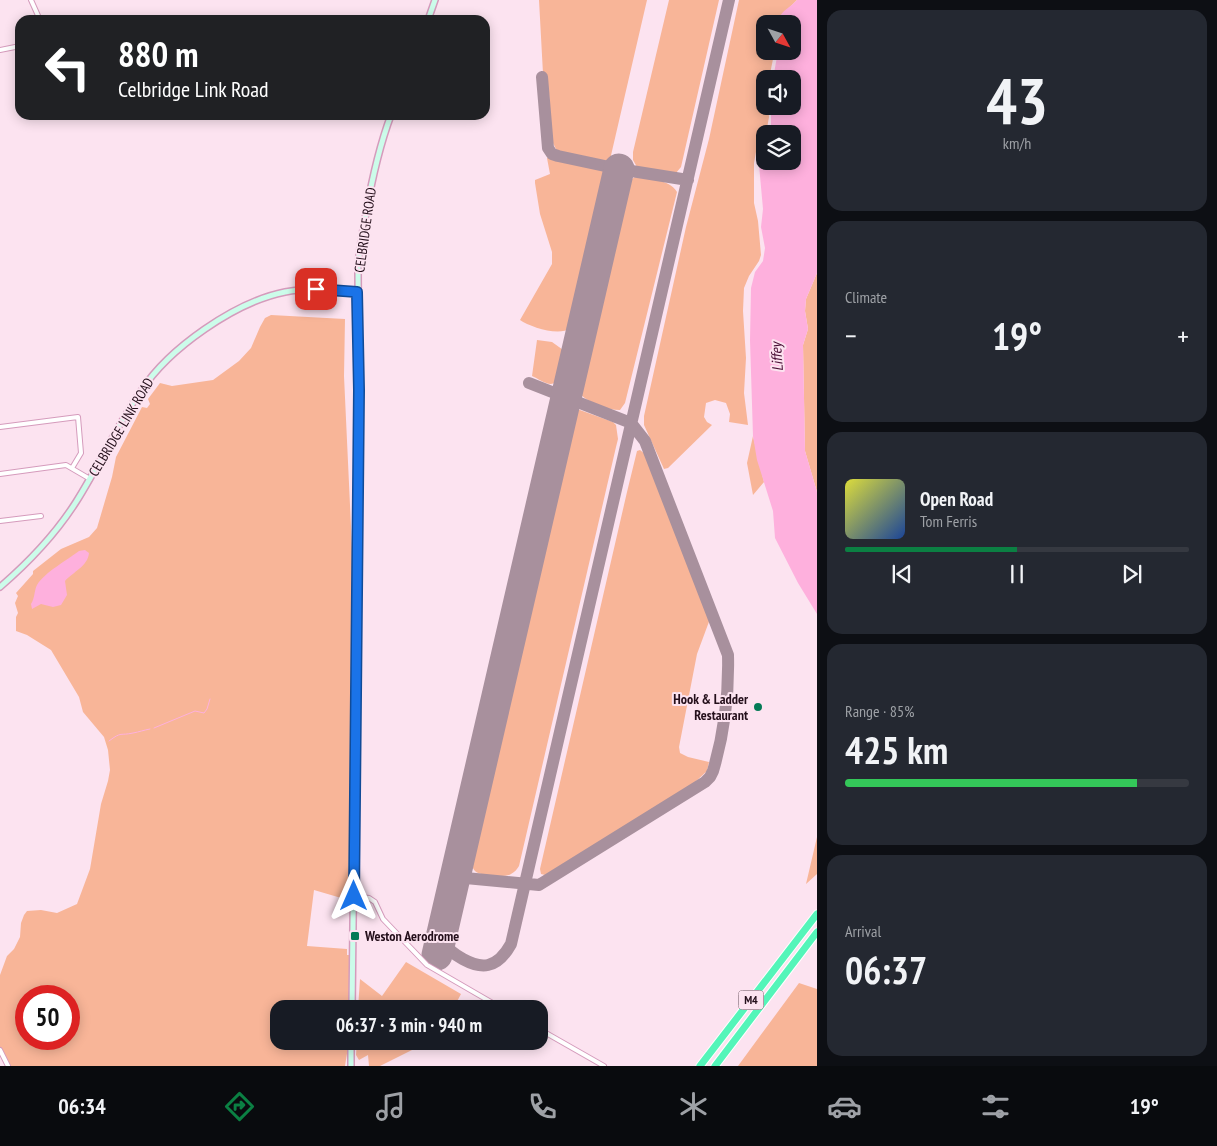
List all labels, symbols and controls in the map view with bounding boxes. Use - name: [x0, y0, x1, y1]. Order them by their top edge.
- north arrow: [756, 15, 801, 60]
- map controls: [756, 15, 801, 170]
- text: 880 m: [118, 31, 199, 77]
- icon: left: [35, 35, 100, 100]
- text: 43: [986, 58, 1048, 142]
- button: sound: [756, 70, 801, 115]
- text: Celbridge Link Road: [118, 75, 269, 103]
- button: layers: [756, 125, 801, 170]
- text: km/h: [1003, 133, 1031, 153]
- street label: CELBRIDGE ROAD: [350, 186, 380, 274]
- pin: [295, 268, 337, 310]
- icon: arrive: [302, 275, 330, 303]
- text: Climate: [845, 287, 887, 307]
- text: 19°: [992, 311, 1042, 360]
- text: −: [845, 317, 857, 354]
- text: +: [1177, 317, 1189, 354]
- water label: Liffey: [766, 340, 787, 372]
- street label: CELBRIDGE LINK ROAD: [84, 374, 158, 480]
- text: Open Road: [920, 487, 993, 511]
- text: Tom Ferris: [920, 511, 977, 531]
- icon: previous: [888, 560, 916, 588]
- icon: pause: [1003, 560, 1031, 588]
- icon: next: [1118, 560, 1146, 588]
- place label: Hook & Ladder Restaurant: [673, 690, 749, 724]
- marker: Hook & Ladder Restaurant: [752, 701, 764, 713]
- text: Range · 85%: [845, 701, 914, 721]
- text: 425 km: [845, 725, 948, 774]
- position arrow: [327, 869, 379, 921]
- text: Arrival: [845, 921, 881, 941]
- place label: Weston Aerodrome: [364, 927, 459, 945]
- marker: Weston Aerodrome: [349, 930, 361, 942]
- text: 06:37: [845, 945, 927, 994]
- speed limit sign: 50: [15, 985, 80, 1050]
- road number: M4: [738, 990, 764, 1010]
- text: 06:37 · 3 min · 940 m: [336, 1013, 482, 1037]
- icon: directions: [222, 1089, 257, 1124]
- icon: music: [373, 1089, 408, 1124]
- icon: phone: [525, 1089, 560, 1124]
- icon: climate: [676, 1089, 711, 1124]
- icon: car: [827, 1089, 862, 1124]
- icon: filters: [978, 1089, 1013, 1124]
- text: 06:34: [58, 1092, 106, 1120]
- text: 19°: [1130, 1092, 1159, 1120]

